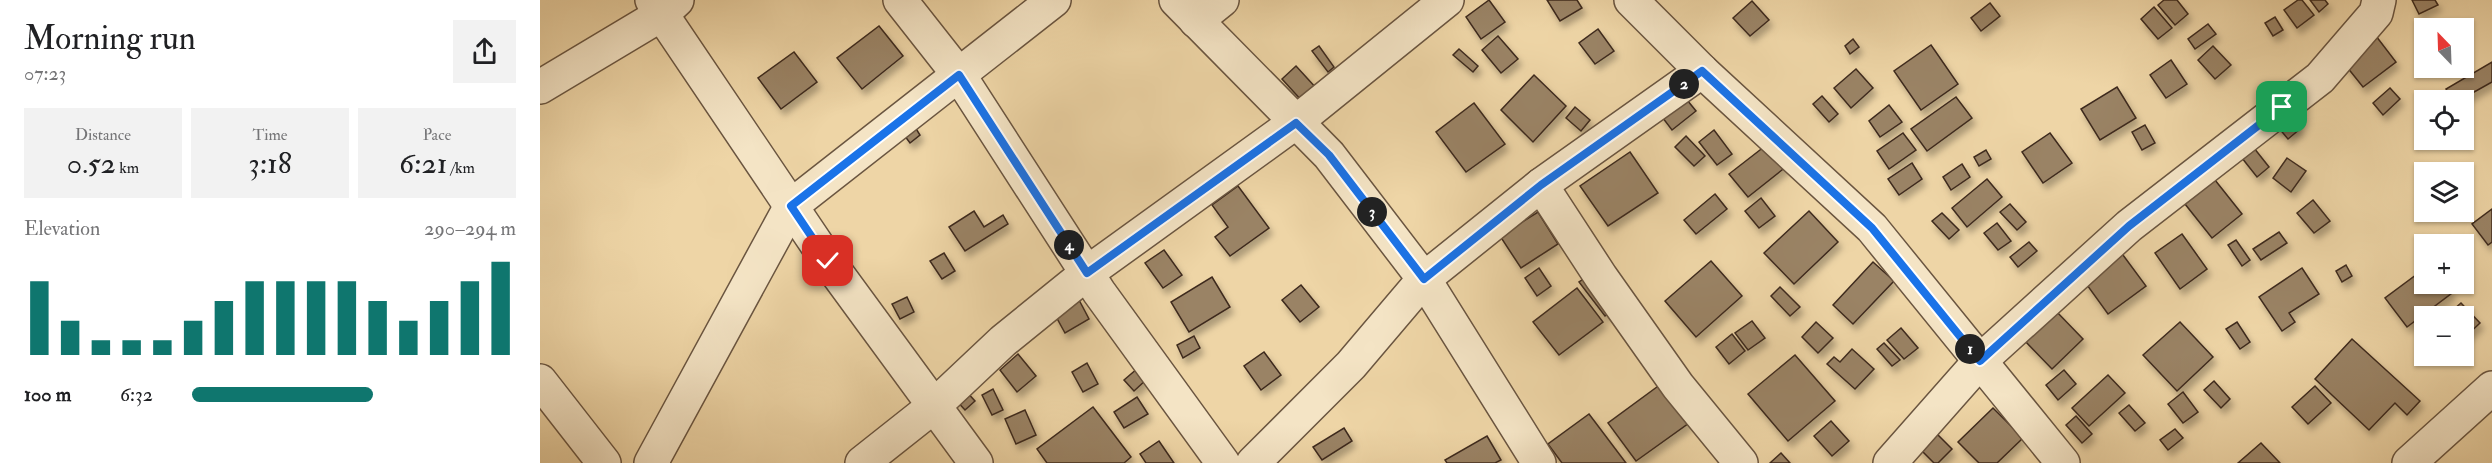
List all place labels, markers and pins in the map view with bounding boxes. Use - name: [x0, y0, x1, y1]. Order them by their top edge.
- pin: 2: [1669, 69, 1699, 99]
- pin: [2256, 81, 2307, 132]
- pin: 3: [1357, 197, 1387, 227]
- pin: 4: [1054, 230, 1084, 260]
- pin: [802, 235, 853, 286]
- pin: 1: [1955, 334, 1985, 364]

